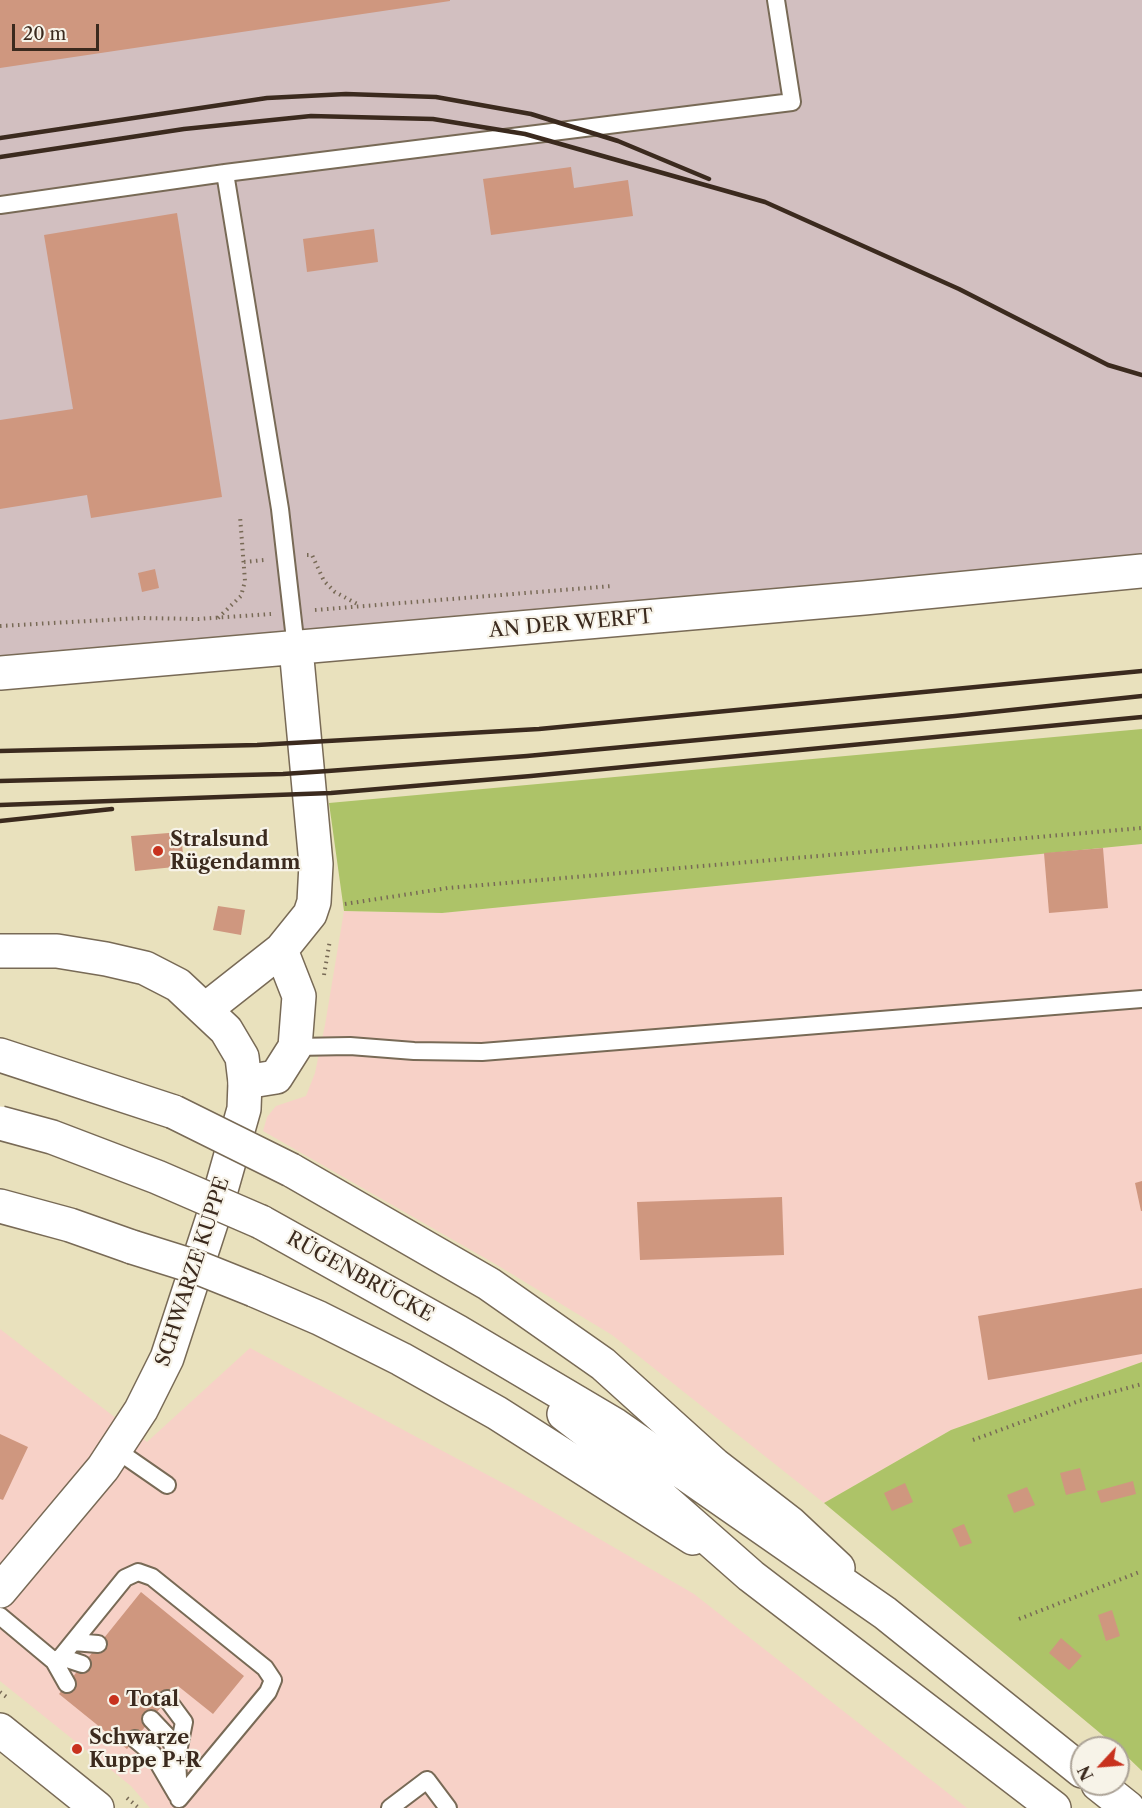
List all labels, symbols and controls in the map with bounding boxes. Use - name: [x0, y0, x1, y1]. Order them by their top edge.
- scale bar: [15, 12, 102, 50]
- text: 20 m: [23, 23, 66, 45]
- street label: AN DER WERFT: [488, 605, 654, 643]
- place label: Stralsund Rügendamm: [170, 828, 301, 875]
- marker: Stralsund Rügendamm: [151, 844, 165, 858]
- street label: SCHWARZE KUPPE: [151, 1174, 235, 1370]
- street label: RÜGENBRÜCKE: [282, 1227, 438, 1327]
- place label: Total: [126, 1688, 179, 1712]
- marker: Total: [107, 1693, 121, 1707]
- place label: Schwarze Kuppe P+R: [89, 1726, 201, 1773]
- north arrow: [1070, 1736, 1130, 1796]
- marker: Schwarze Kuppe P+R: [70, 1742, 84, 1756]
- text: N: [1074, 1762, 1098, 1784]

